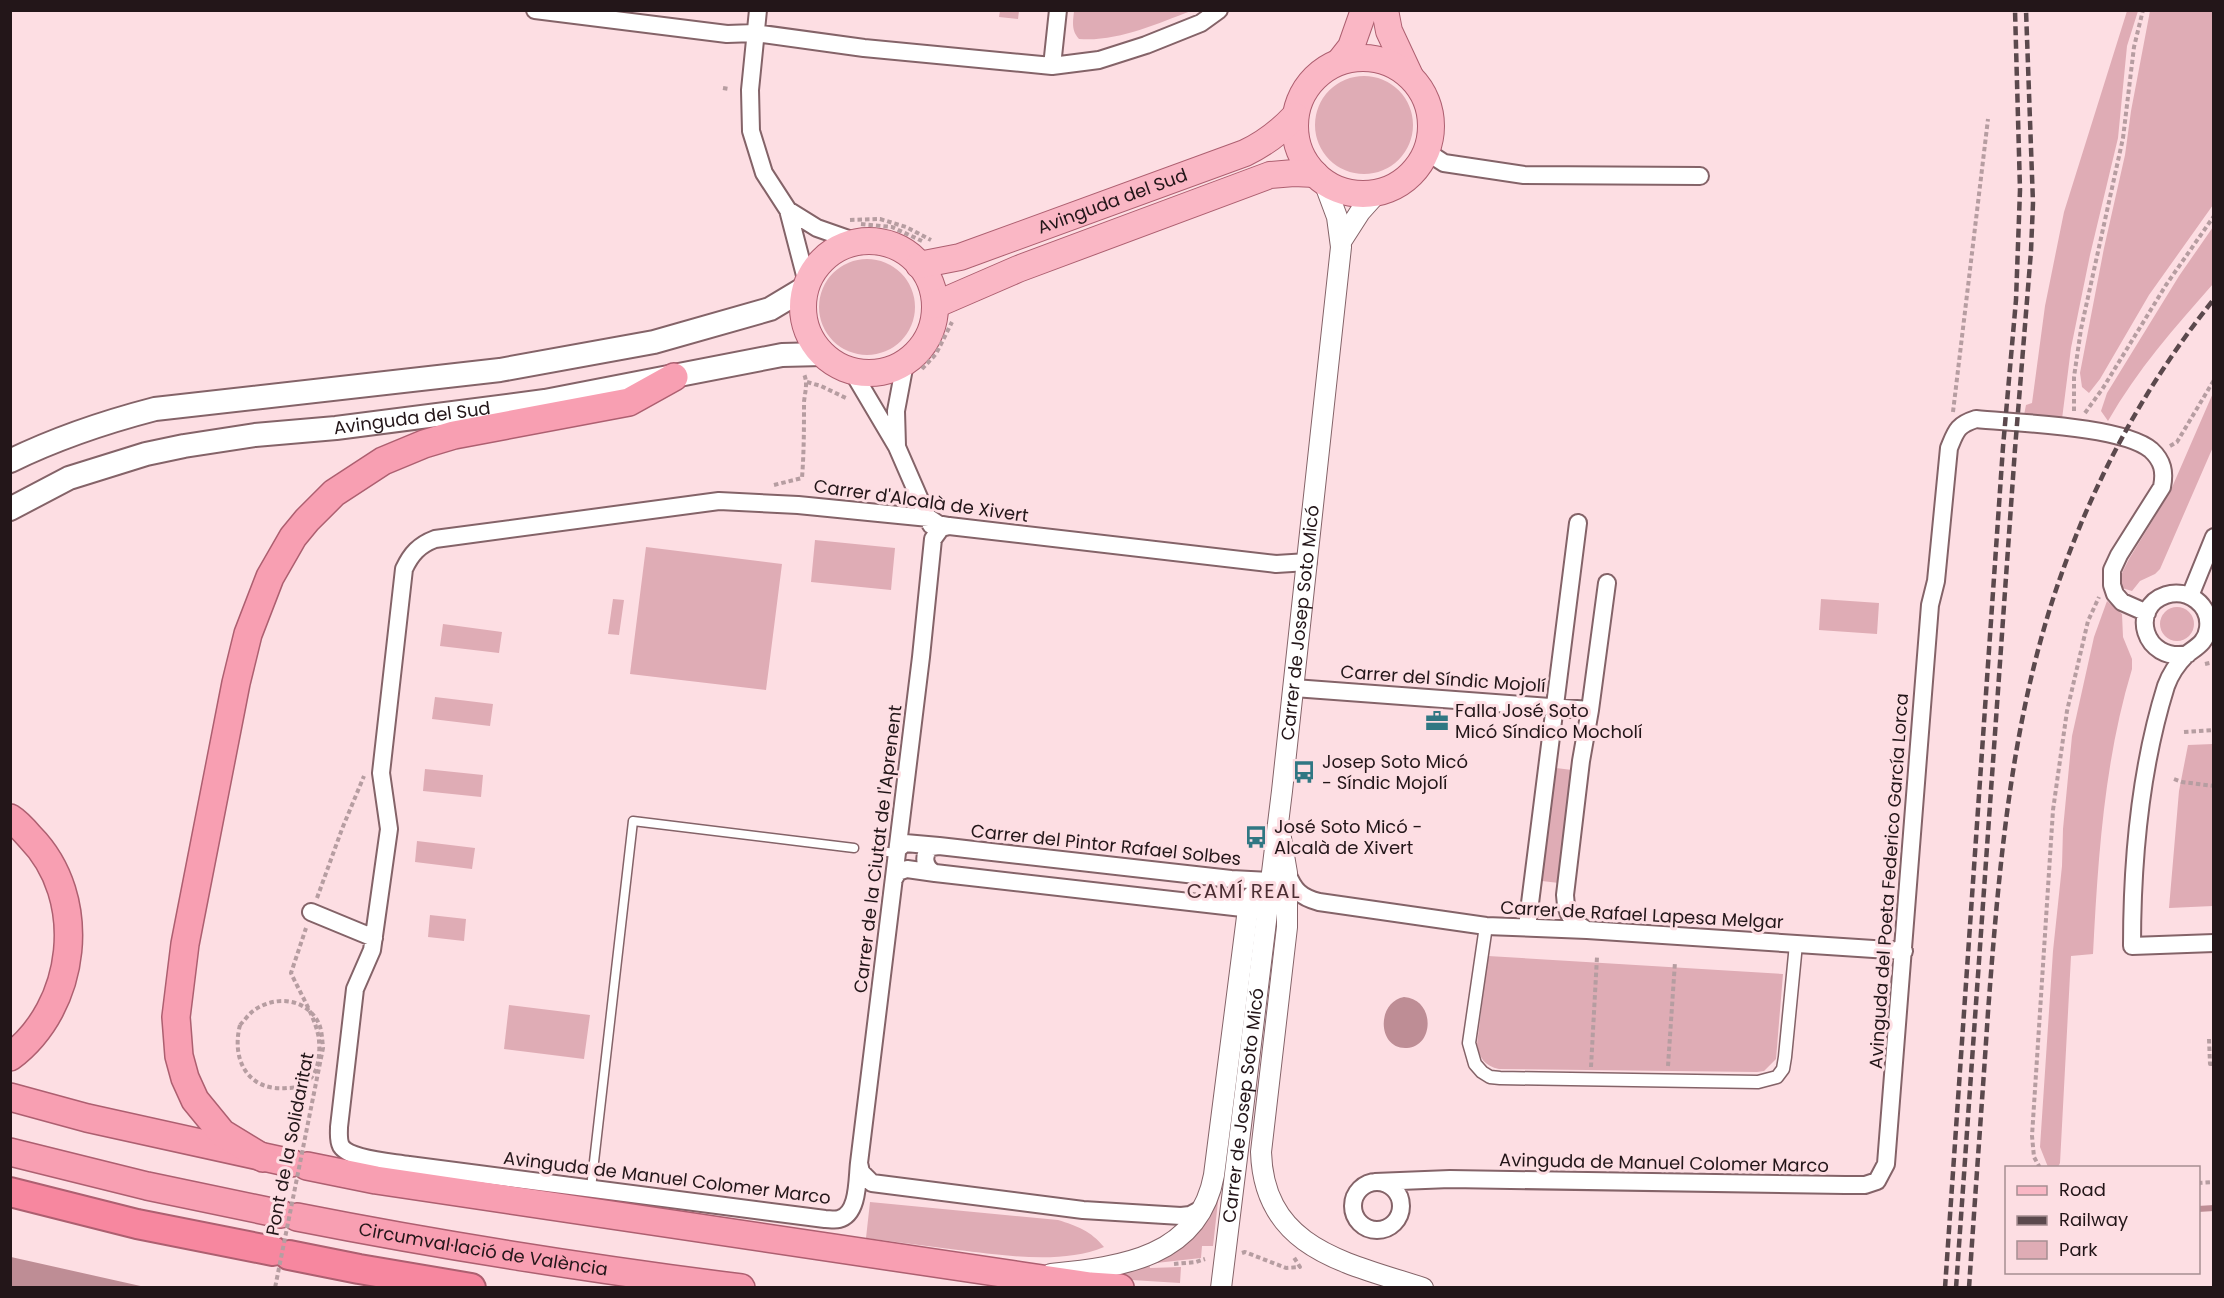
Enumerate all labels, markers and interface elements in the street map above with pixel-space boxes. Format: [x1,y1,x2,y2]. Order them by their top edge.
street label: Avinguda del Sud [1034,162,1191,240]
street label: Avinguda del Sud [332,395,492,440]
street label: Carrer d'Alcalà de Xivert [812,473,1030,528]
street label: Carrer de Josep Soto Micó [1275,504,1325,742]
street label: Carrer del Síndic Mojolí [1340,659,1546,698]
street label: Avinguda del Poeta Federico García Lorca [1863,692,1914,1070]
place label: Falla José Soto Micó Síndico Mocholí [1455,698,1642,744]
street label: Carrer de la Ciutat de l'Aprenent [847,704,908,994]
office icon: Falla José Soto Micó Síndico Mocholí [1424,708,1450,734]
place label: Josep Soto Micó - Síndic Mojolí [1322,749,1468,795]
bus stop icon: Josep Soto Micó - Síndic Mojolí [1291,759,1317,785]
place label: José Soto Micó - Alcalà de Xivert [1274,814,1422,860]
street label: Carrer del Pintor Rafael Solbes [970,818,1242,871]
bus stop icon: José Soto Micó - Alcalà de Xivert [1243,824,1269,850]
district label: CAMÍ REAL [1187,877,1301,905]
street label: Carrer de Rafael Lapesa Melgar [1500,895,1785,934]
street label: Carrer de Josep Soto Micó [1216,986,1270,1224]
street label: Pont de la Solidaritat [259,1050,320,1238]
street label: Avinguda de Manuel Colomer Marco [502,1145,832,1210]
street label: Avinguda de Manuel Colomer Marco [1499,1147,1829,1178]
legend [2005,1166,2200,1274]
text: Road [2059,1177,2106,1202]
text: Railway [2059,1207,2128,1232]
street label: Circumval·lació de València [357,1216,609,1282]
text: Park [2059,1237,2098,1262]

